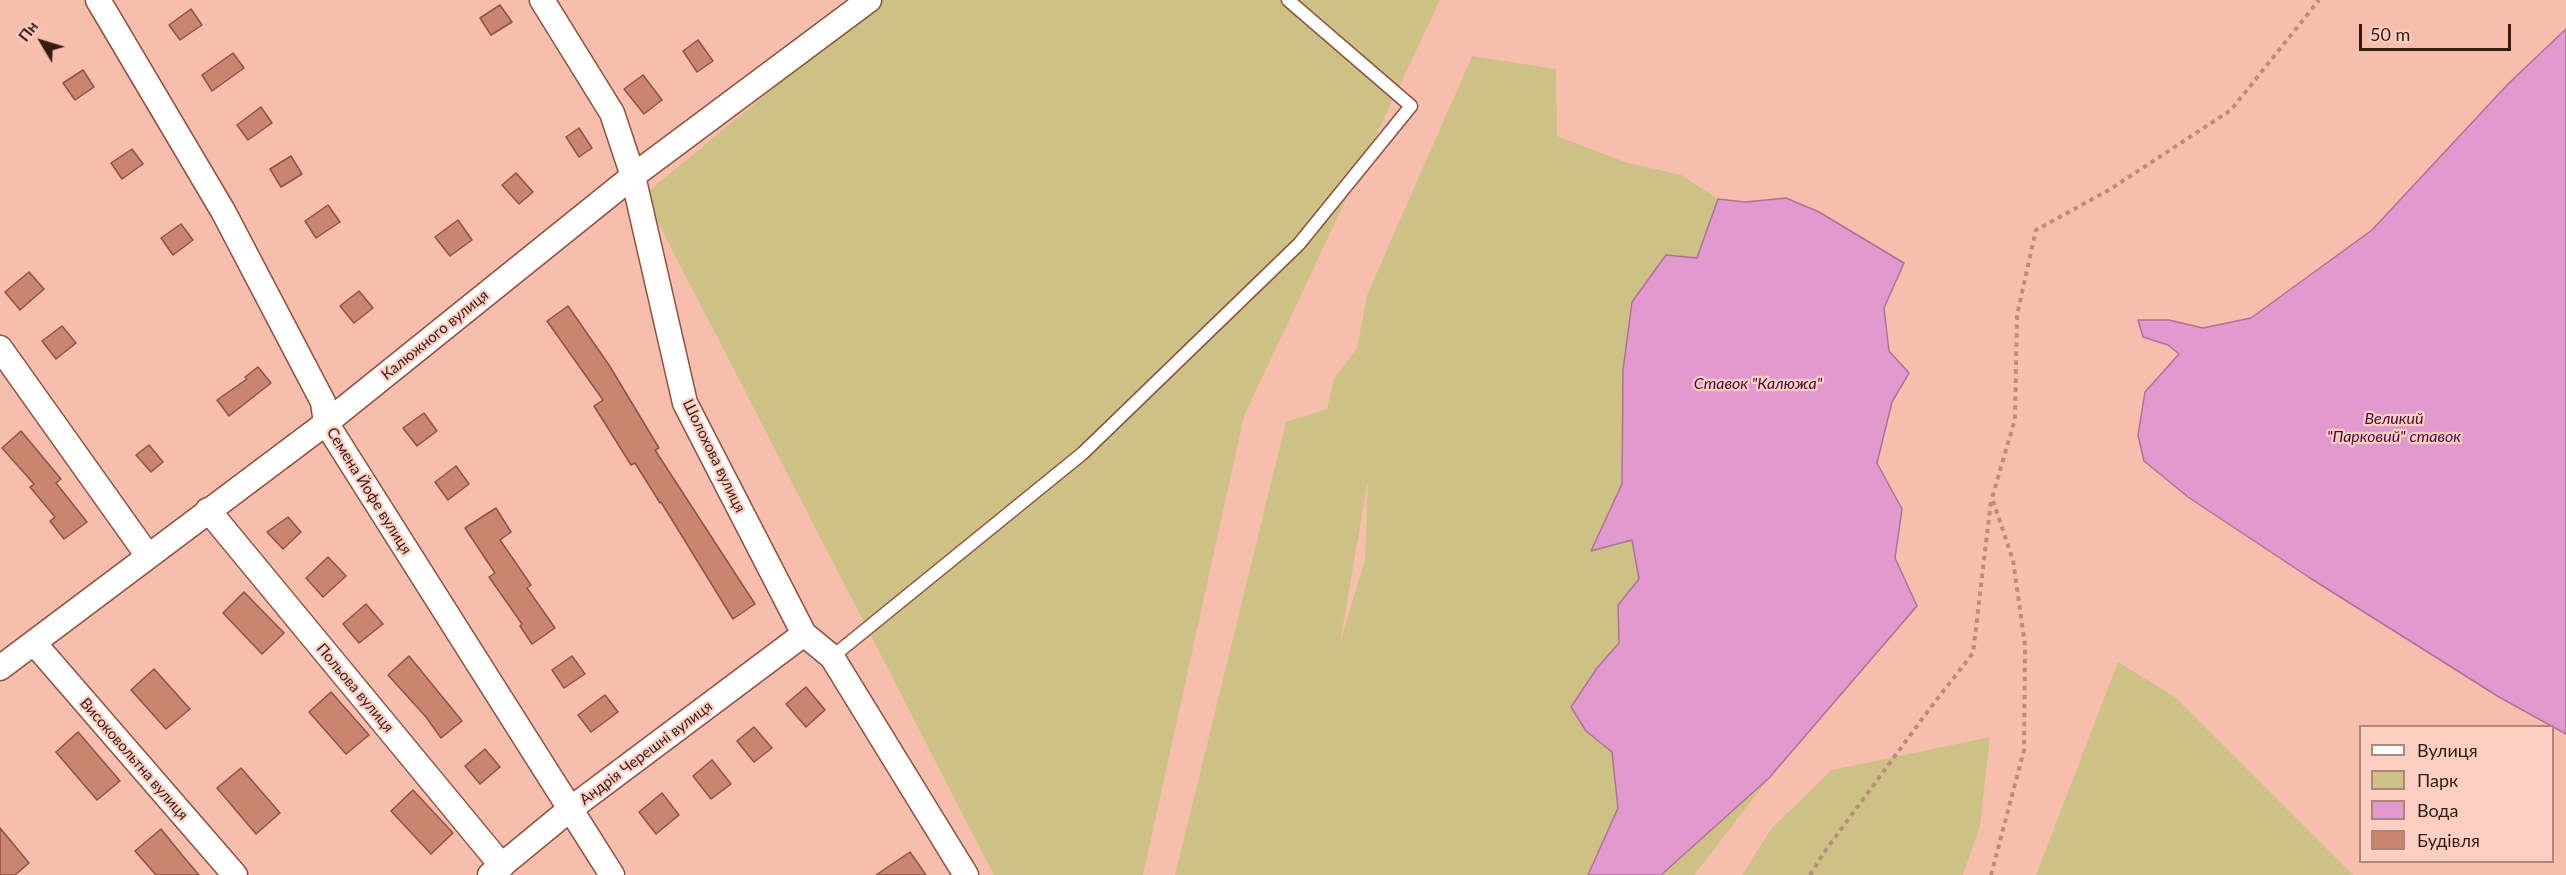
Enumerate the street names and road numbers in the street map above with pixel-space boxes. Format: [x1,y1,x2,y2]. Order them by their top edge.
street label: Калюжного вулиця [378,286,492,384]
street label: Шолохова вулиця [679,396,749,516]
street label: Семена Йофе вулиця [323,424,415,558]
street label: Польова вулиця [313,640,397,736]
street label: Високовольтна вулиця [76,694,192,824]
street label: Андрія Черешні вулиця [576,697,716,809]

